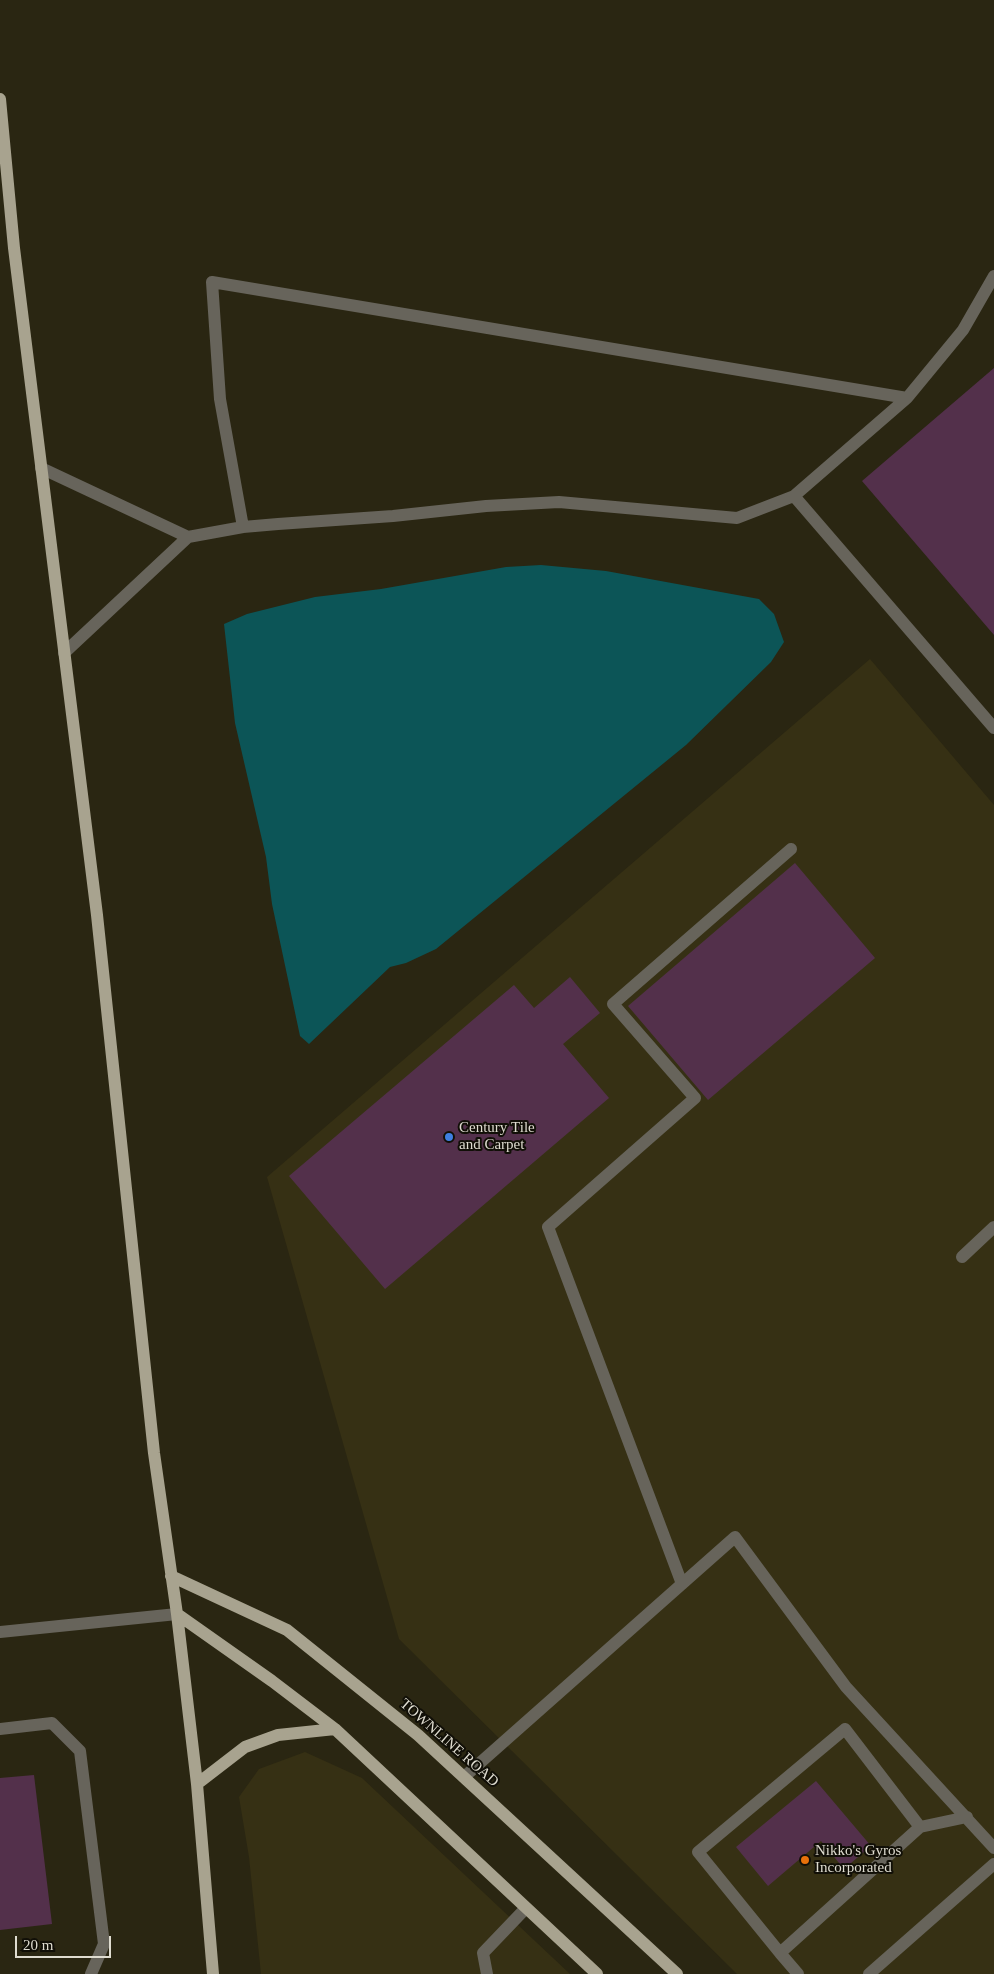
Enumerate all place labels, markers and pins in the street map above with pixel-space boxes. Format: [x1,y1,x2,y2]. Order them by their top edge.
place label: Century Tile and Carpet [459,1119,535,1154]
marker: Century Tile and Carpet [443,1131,455,1143]
place label: Nikko's Gyros Incorporated [815,1842,901,1877]
marker: Nikko's Gyros Incorporated [799,1854,811,1866]

